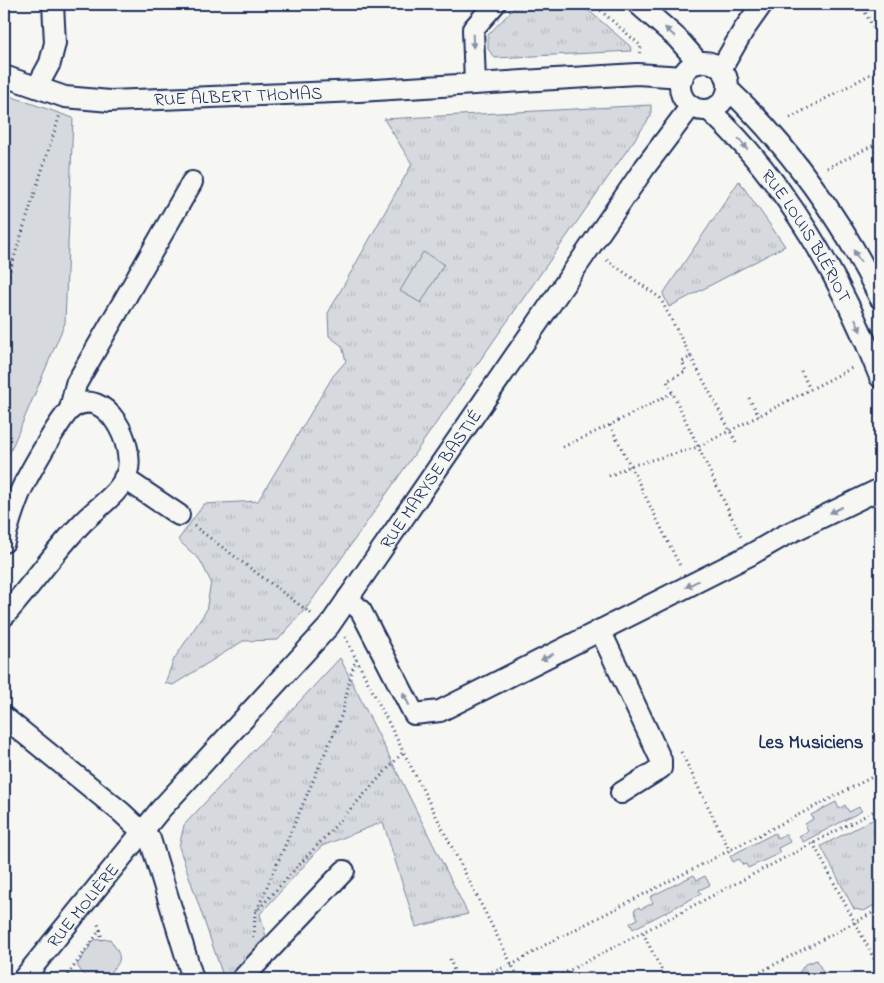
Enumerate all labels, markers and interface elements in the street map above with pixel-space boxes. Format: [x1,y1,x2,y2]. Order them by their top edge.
one-way arrow [664,26,676,38]
one-way arrow [470,33,478,49]
street label: RUE ALBERT THOMAS [154,81,323,114]
one-way arrow [738,138,749,151]
street label: RUE LOUIS BLÉRIOT [754,164,856,308]
one-way arrow [852,249,861,262]
one-way arrow [855,318,863,332]
street label: RUE MARYSE BASTIÉ [375,405,489,555]
one-way arrow [829,506,844,514]
one-way arrow [684,580,699,588]
one-way arrow [539,653,554,661]
one-way arrow [402,692,410,707]
district label: Les Musiciens [759,730,864,757]
street label: RUE MOLIÈRE [42,858,127,954]

